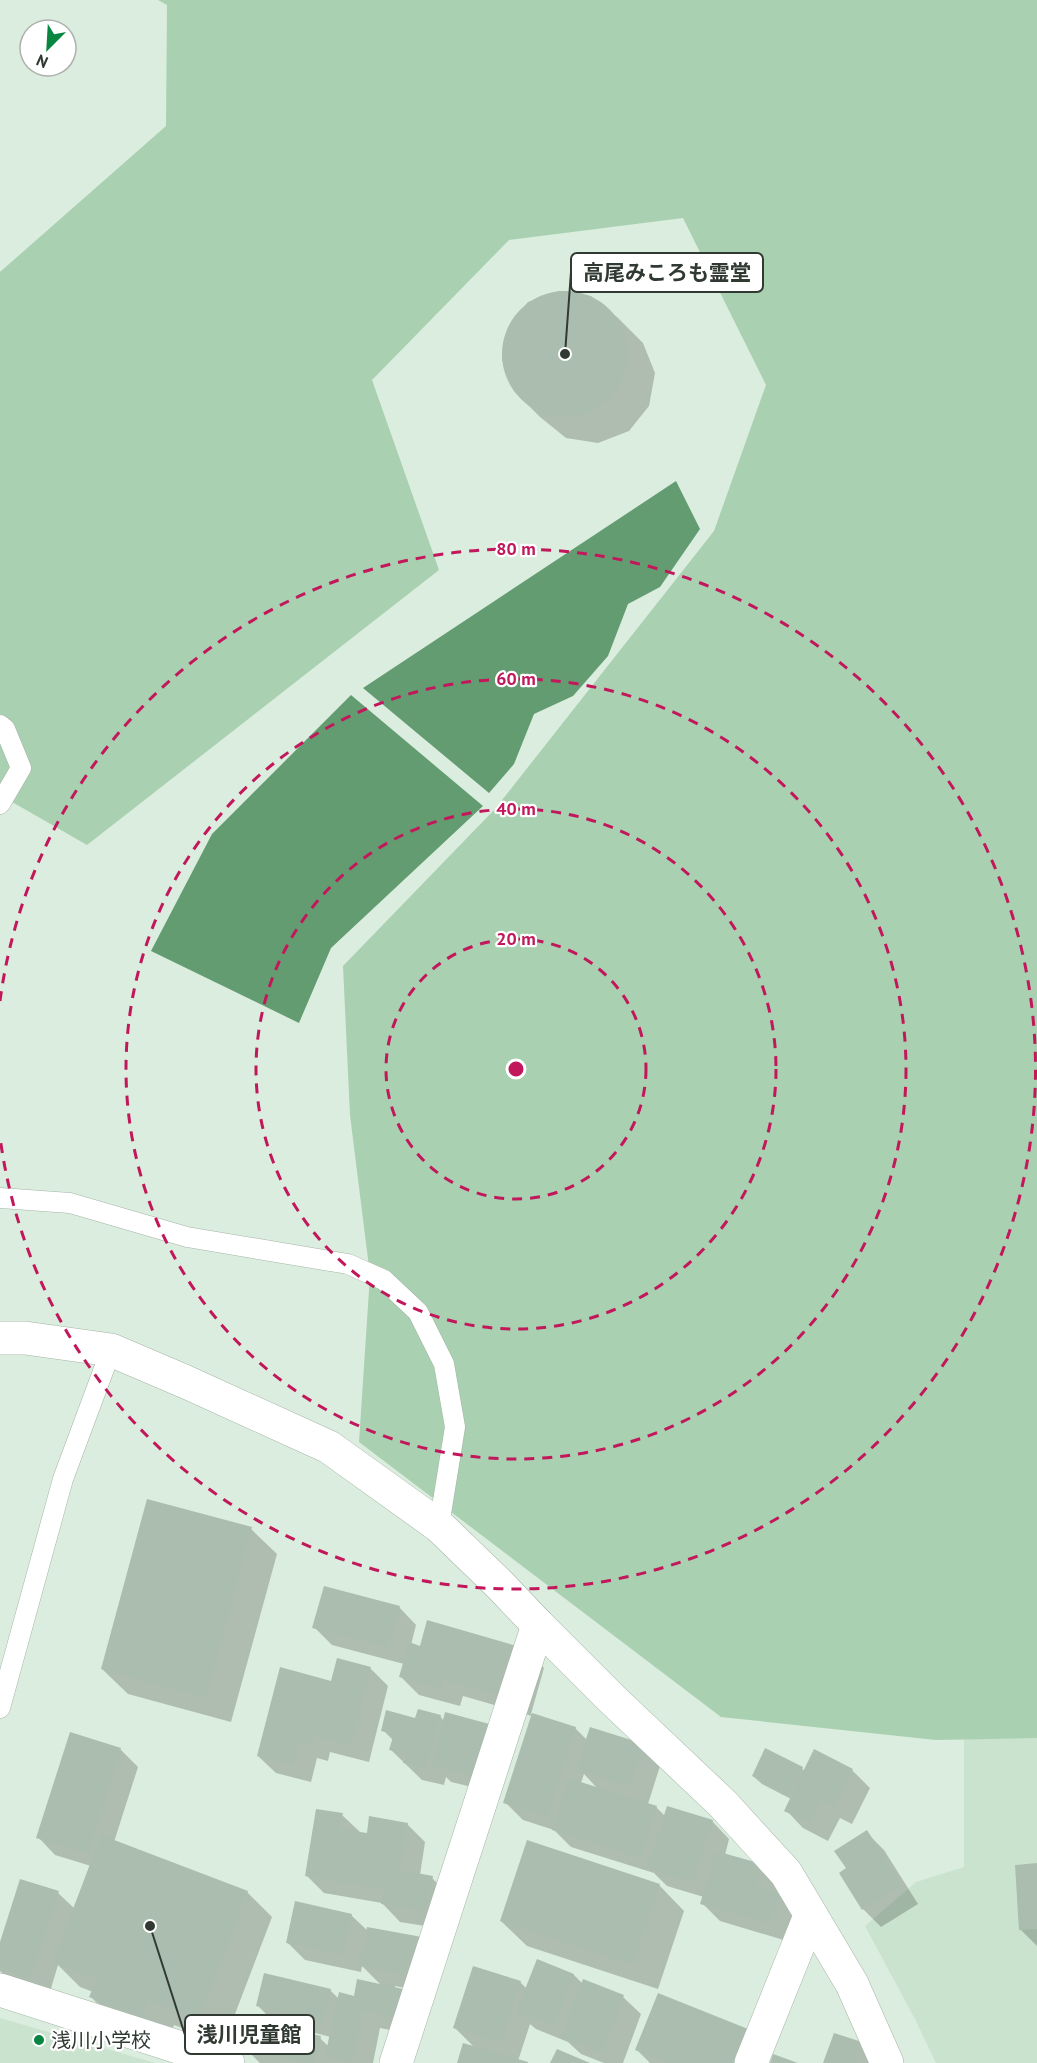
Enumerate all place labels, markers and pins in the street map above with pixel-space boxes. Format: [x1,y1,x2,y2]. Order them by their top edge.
callout: 高尾みころも霊堂 [571,253,763,292]
centre of rings [506,1059,526,1079]
callout: 浅川児童館 [185,2015,314,2054]
place label: 浅川小学校 [51,2027,151,2053]
marker: 浅川小学校 [32,2033,46,2047]

